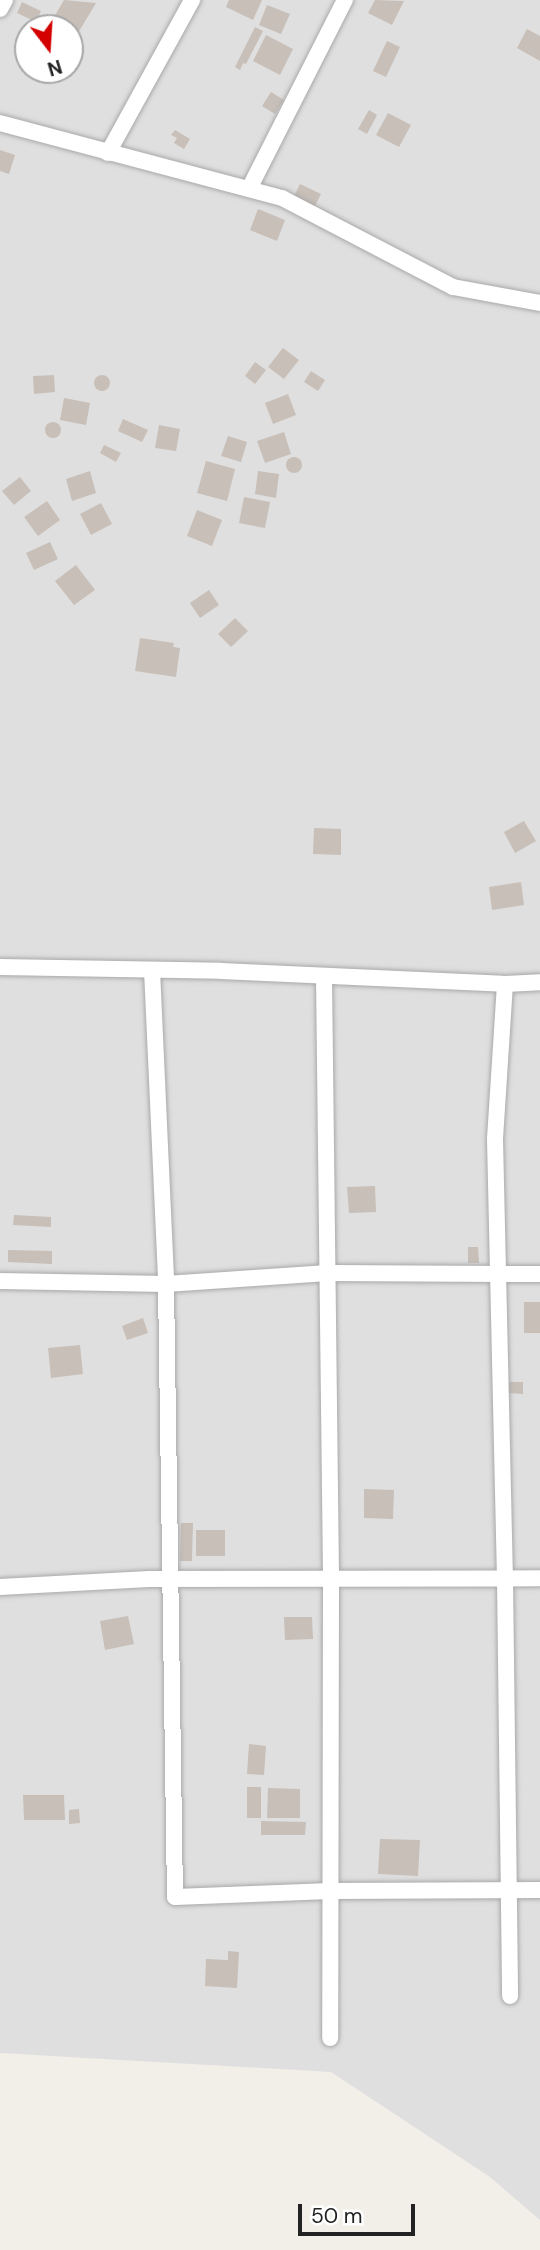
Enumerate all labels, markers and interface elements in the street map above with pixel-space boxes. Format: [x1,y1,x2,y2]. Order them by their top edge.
north arrow [14,14,84,84]
text: N [44,54,65,82]
scale bar [302,2190,419,2234]
text: 50 m [311,2202,362,2230]

